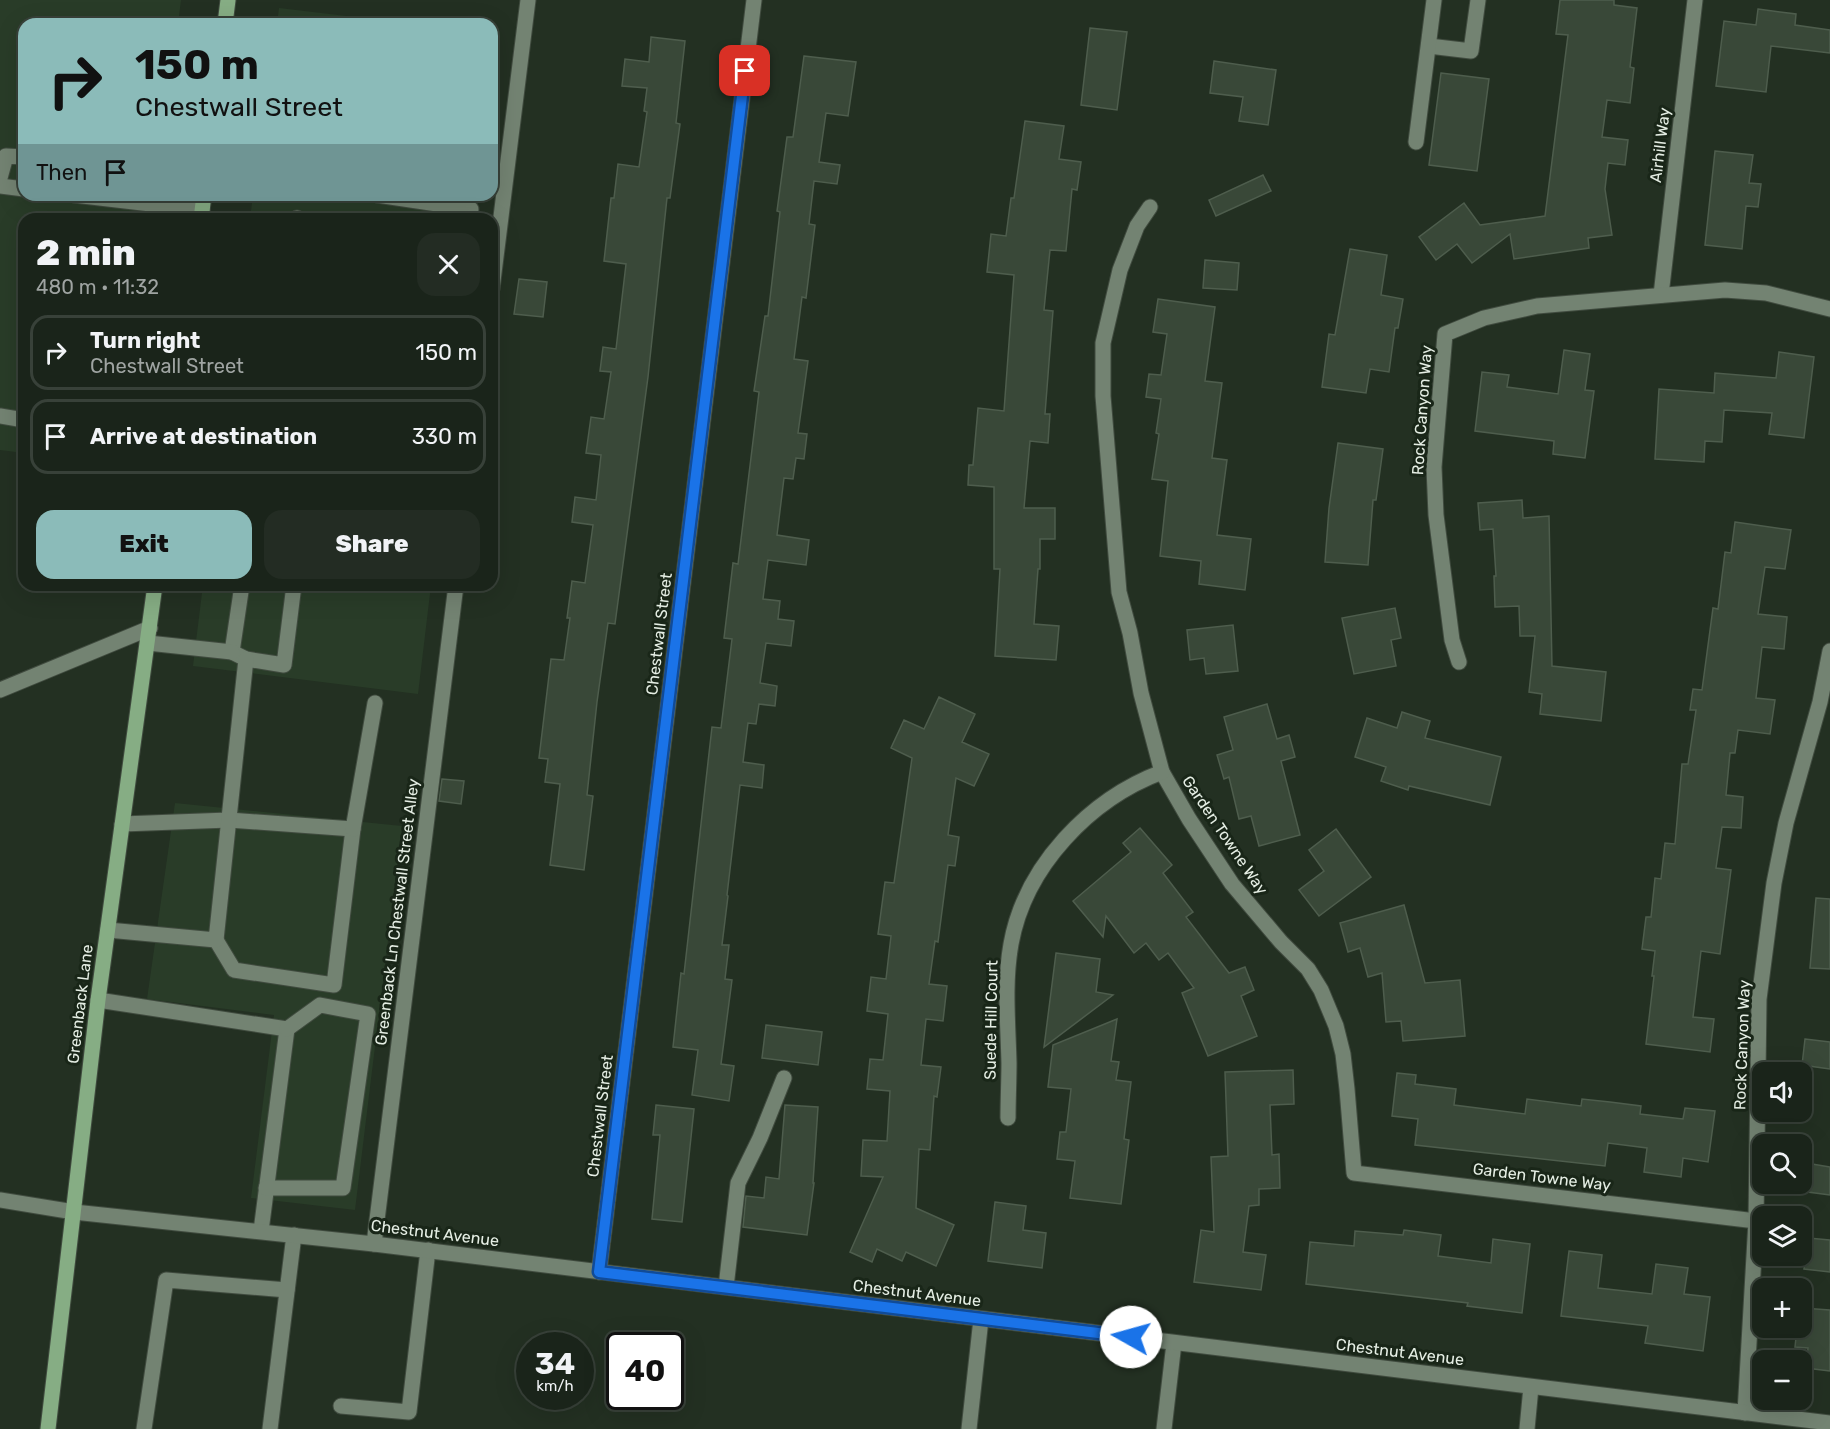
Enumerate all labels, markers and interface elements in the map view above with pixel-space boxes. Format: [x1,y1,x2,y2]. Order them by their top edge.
text: 150 m [135,40,259,90]
icon: right [36,42,114,120]
pin [719,45,770,96]
icon: arrive [728,54,761,87]
text: Chestwall Street [135,91,343,123]
street label: Airhill Way [1646,106,1674,184]
icon: arrive [99,156,132,189]
text: Then [36,159,87,186]
text: 2 min [36,231,136,274]
button: close [417,233,480,296]
text: 480 m · 11:32 [36,275,159,299]
text: Turn right [90,327,200,354]
icon: right [39,336,72,369]
text: 150 m [416,339,477,366]
street label: Rock Canyon Way [1408,344,1436,476]
text: Chestwall Street [90,354,244,378]
icon: arrive [39,420,72,453]
text: Arrive at destination [90,423,317,450]
text: 330 m [412,423,477,450]
button: Exit [36,510,252,579]
button: Share [264,510,480,579]
street label: Chestwall Street [642,572,676,696]
street label: Garden Towne Way [1178,772,1272,898]
street label: Greenback Ln Chestwall Street Alley [371,777,423,1047]
street label: Greenback Lane [63,943,97,1065]
street label: Suede Hill Court [980,960,1002,1080]
street label: Rock Canyon Way [1730,979,1754,1110]
street label: Chestwall Street [583,1054,617,1178]
map controls [1752,1062,1812,1410]
button: sound [1752,1062,1812,1122]
button: search [1752,1134,1812,1194]
street label: Garden Towne Way [1472,1159,1612,1195]
button: layers [1752,1206,1812,1266]
street label: Chestnut Avenue [370,1216,500,1250]
street label: Chestnut Avenue [852,1276,982,1310]
button: + [1752,1278,1812,1338]
position arrow [1099,1305,1163,1369]
speed limit sign: 40 [606,1332,684,1410]
street label: Chestnut Avenue [1335,1335,1465,1369]
text: 34 [535,1346,575,1382]
button: − [1752,1350,1812,1410]
text: km/h [536,1377,574,1395]

